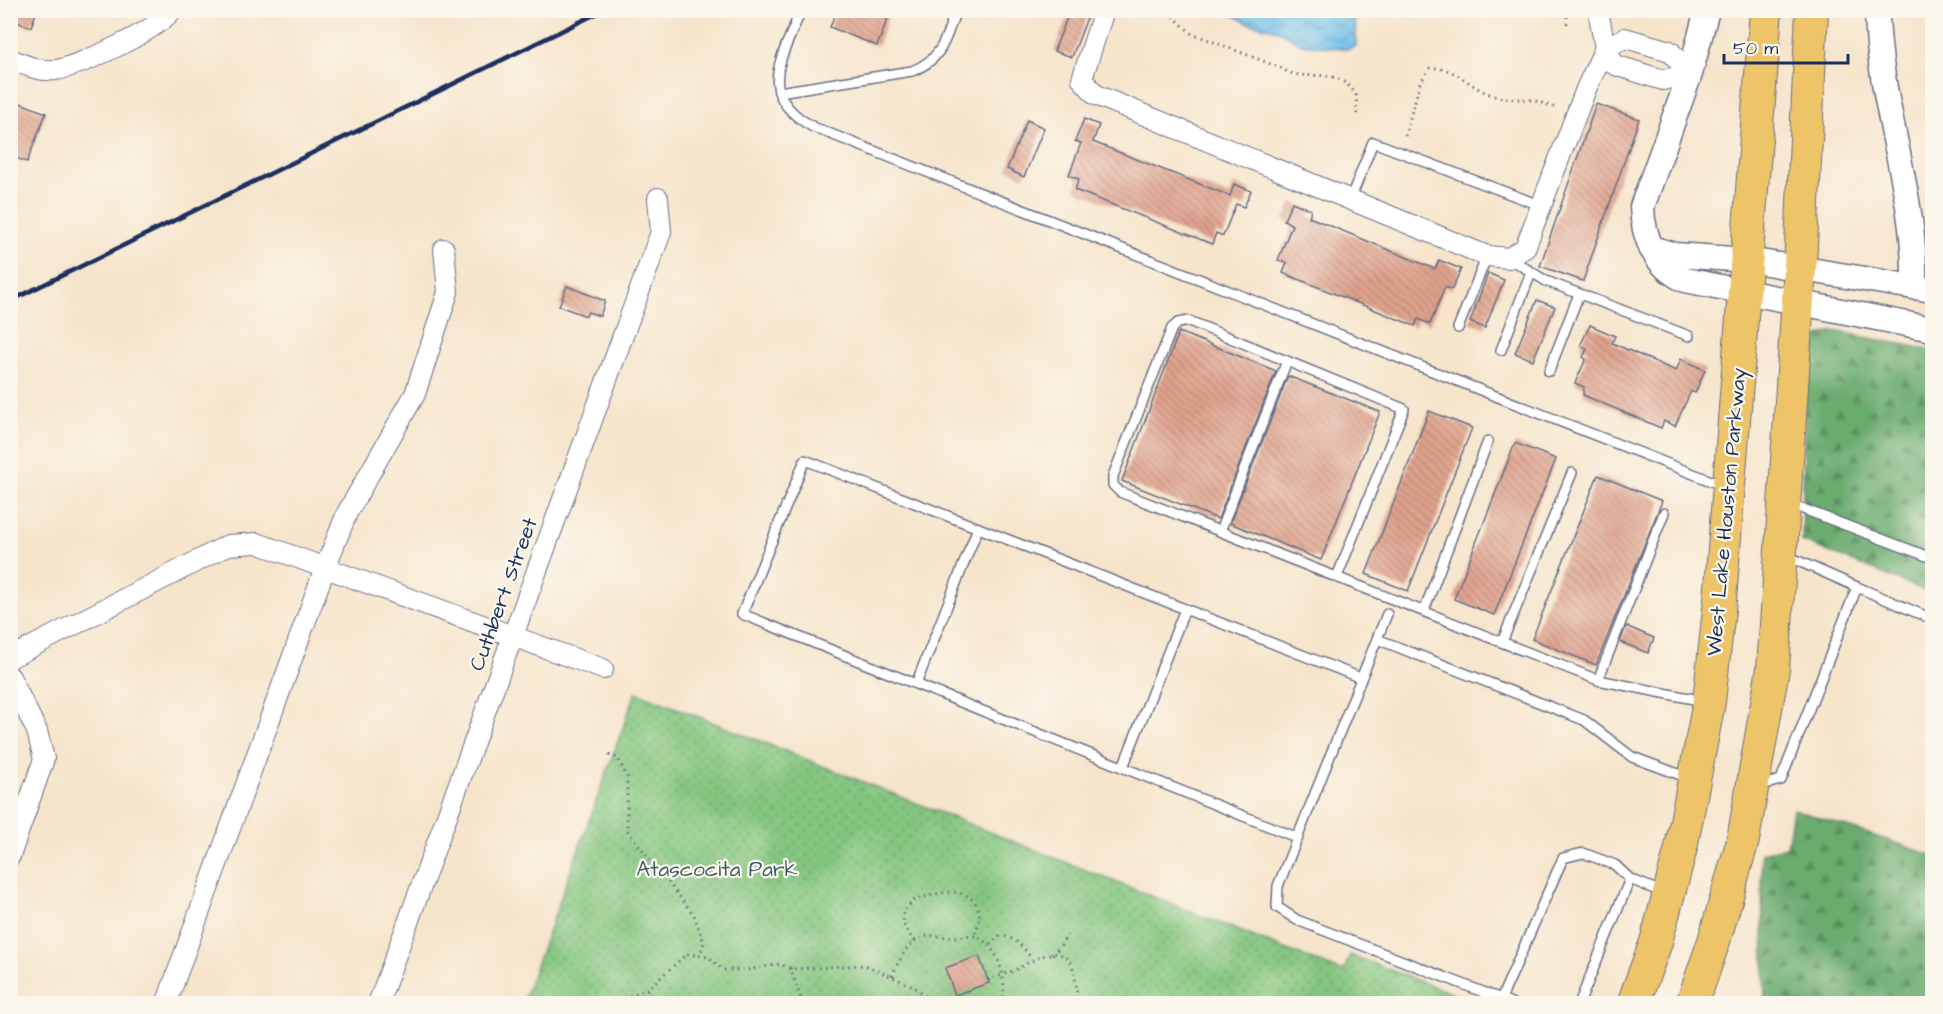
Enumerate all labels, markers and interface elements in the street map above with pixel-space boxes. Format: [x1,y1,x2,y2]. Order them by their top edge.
scale bar [1724,27,1848,65]
text: 50 m [1733,36,1778,61]
street label: West Lake Houston Parkway [1699,366,1756,658]
street label: Cuthbert Street [462,513,545,675]
park label: Atascocita Park [637,855,798,884]

